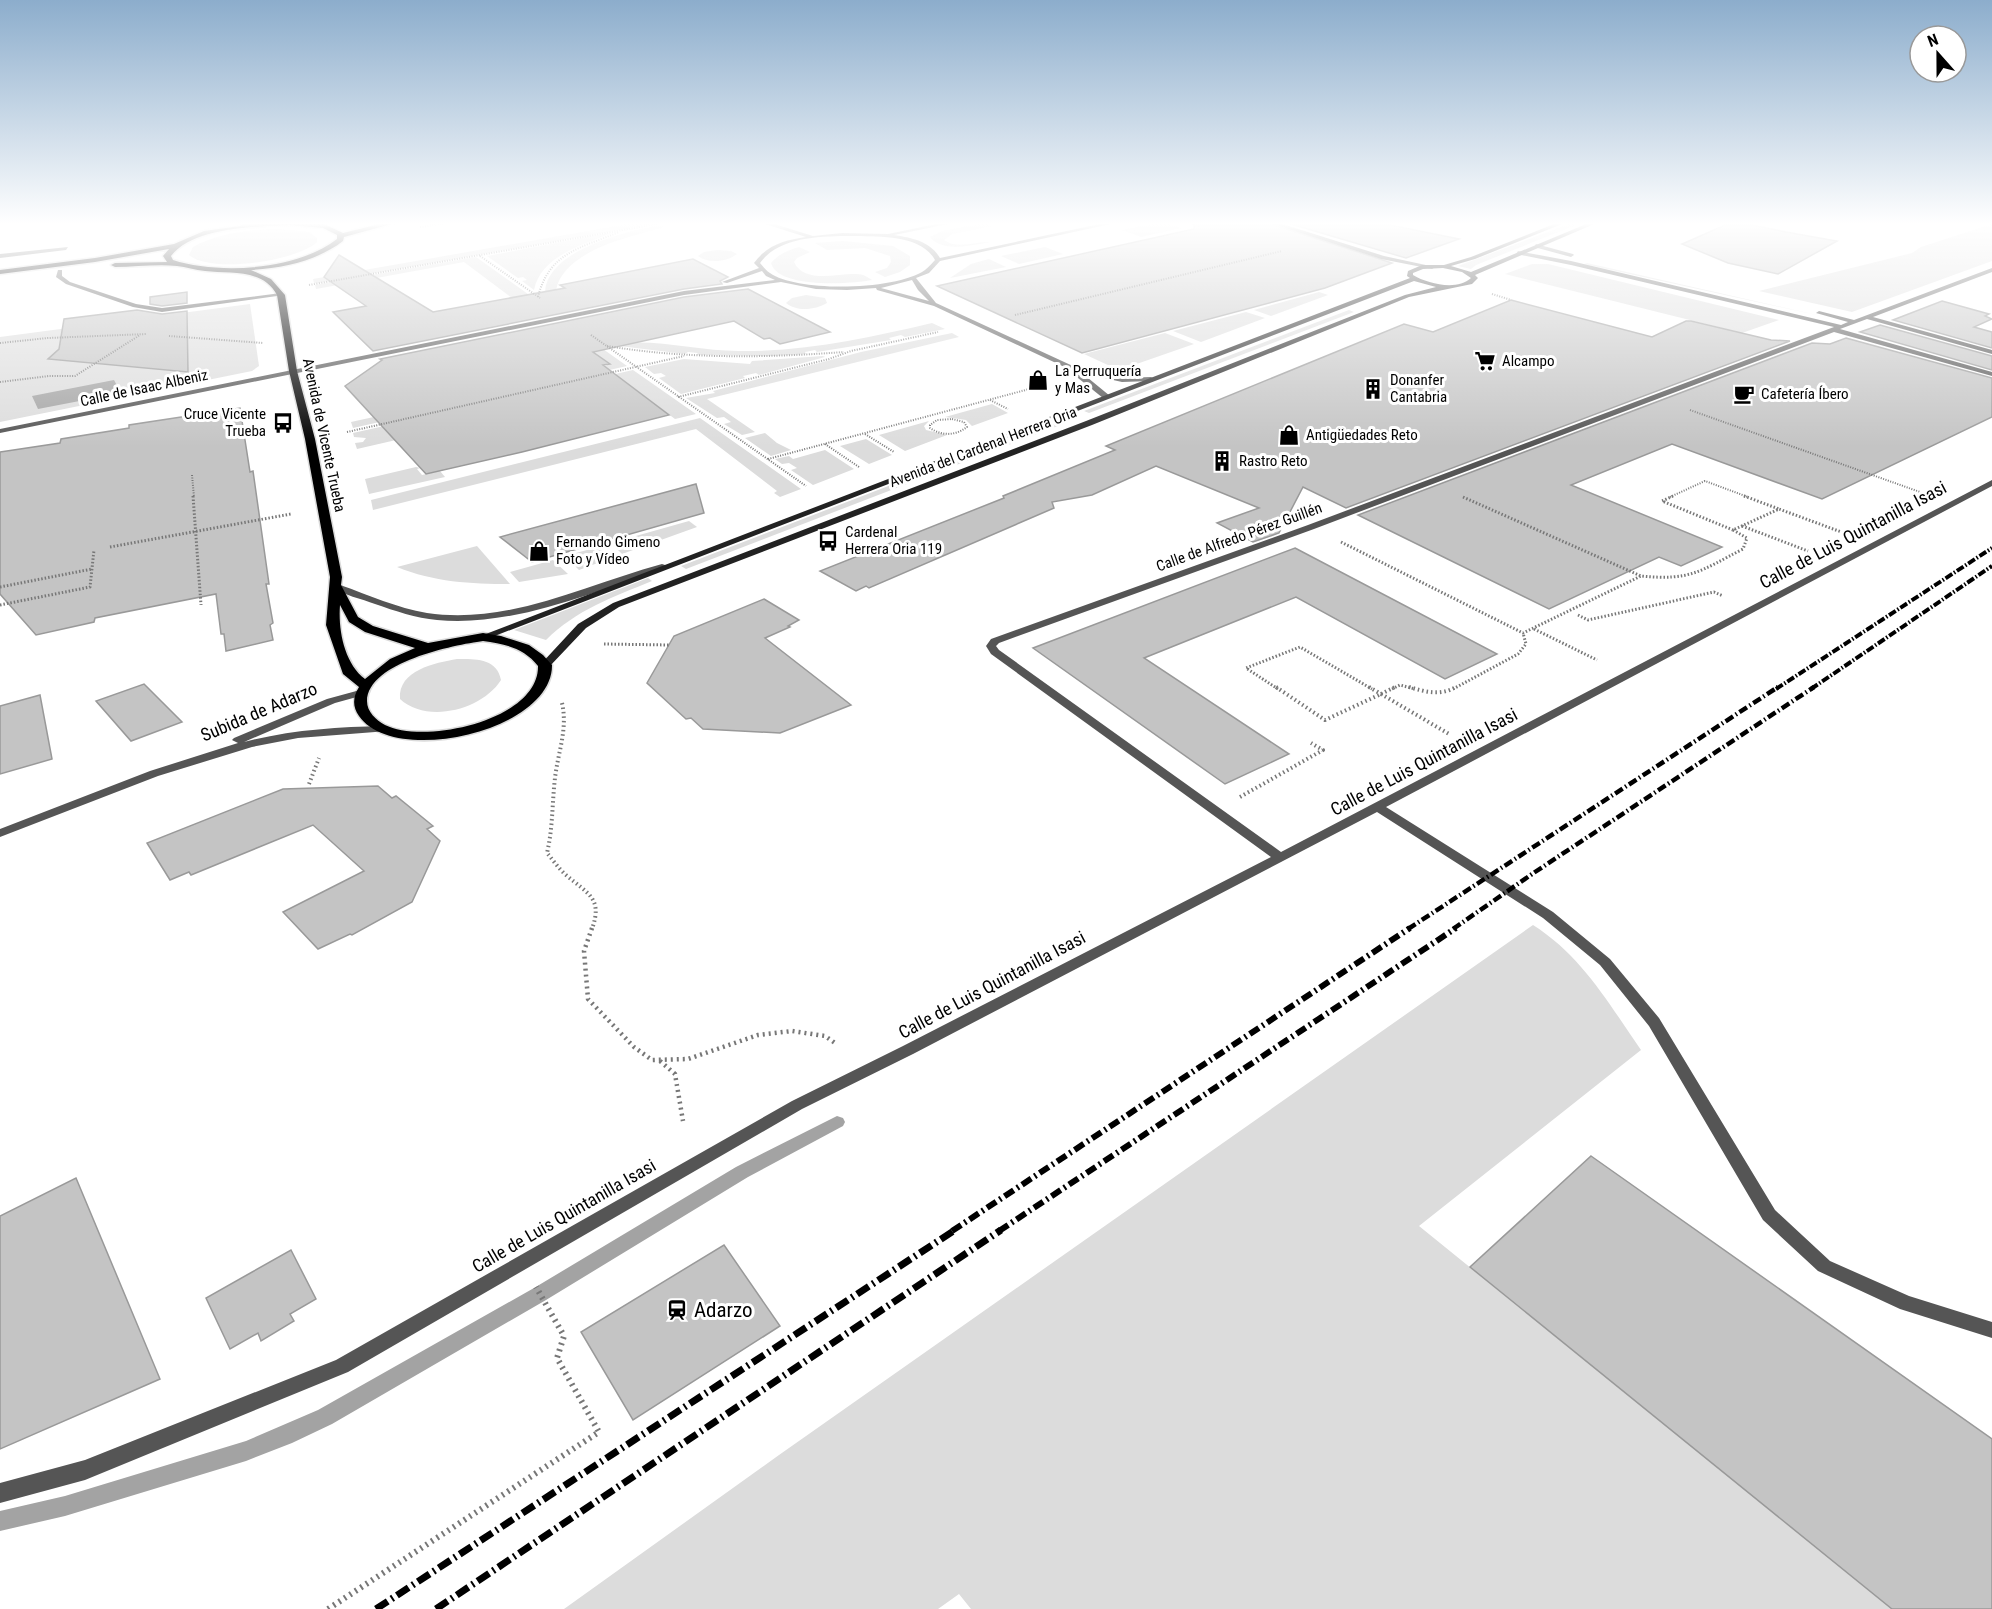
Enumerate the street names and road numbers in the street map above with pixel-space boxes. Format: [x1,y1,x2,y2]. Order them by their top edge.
street label: Avenida de Vicente Trueba [299,356,349,514]
street label: Calle de Isaac Albeniz [78,366,210,410]
street label: Avenida del Cardenal Herrera Oria [887,403,1079,491]
street label: Calle de Luis Quintanilla Isasi [1756,476,1950,593]
street label: Calle de Alfredo Pérez Guillén [1154,499,1324,575]
street label: Subida de Adarzo [197,678,320,746]
street label: Calle de Luis Quintanilla Isasi [1327,703,1521,820]
street label: Calle de Luis Quintanilla Isasi [895,926,1089,1043]
street label: Calle de Luis Quintanilla Isasi [468,1154,659,1277]

